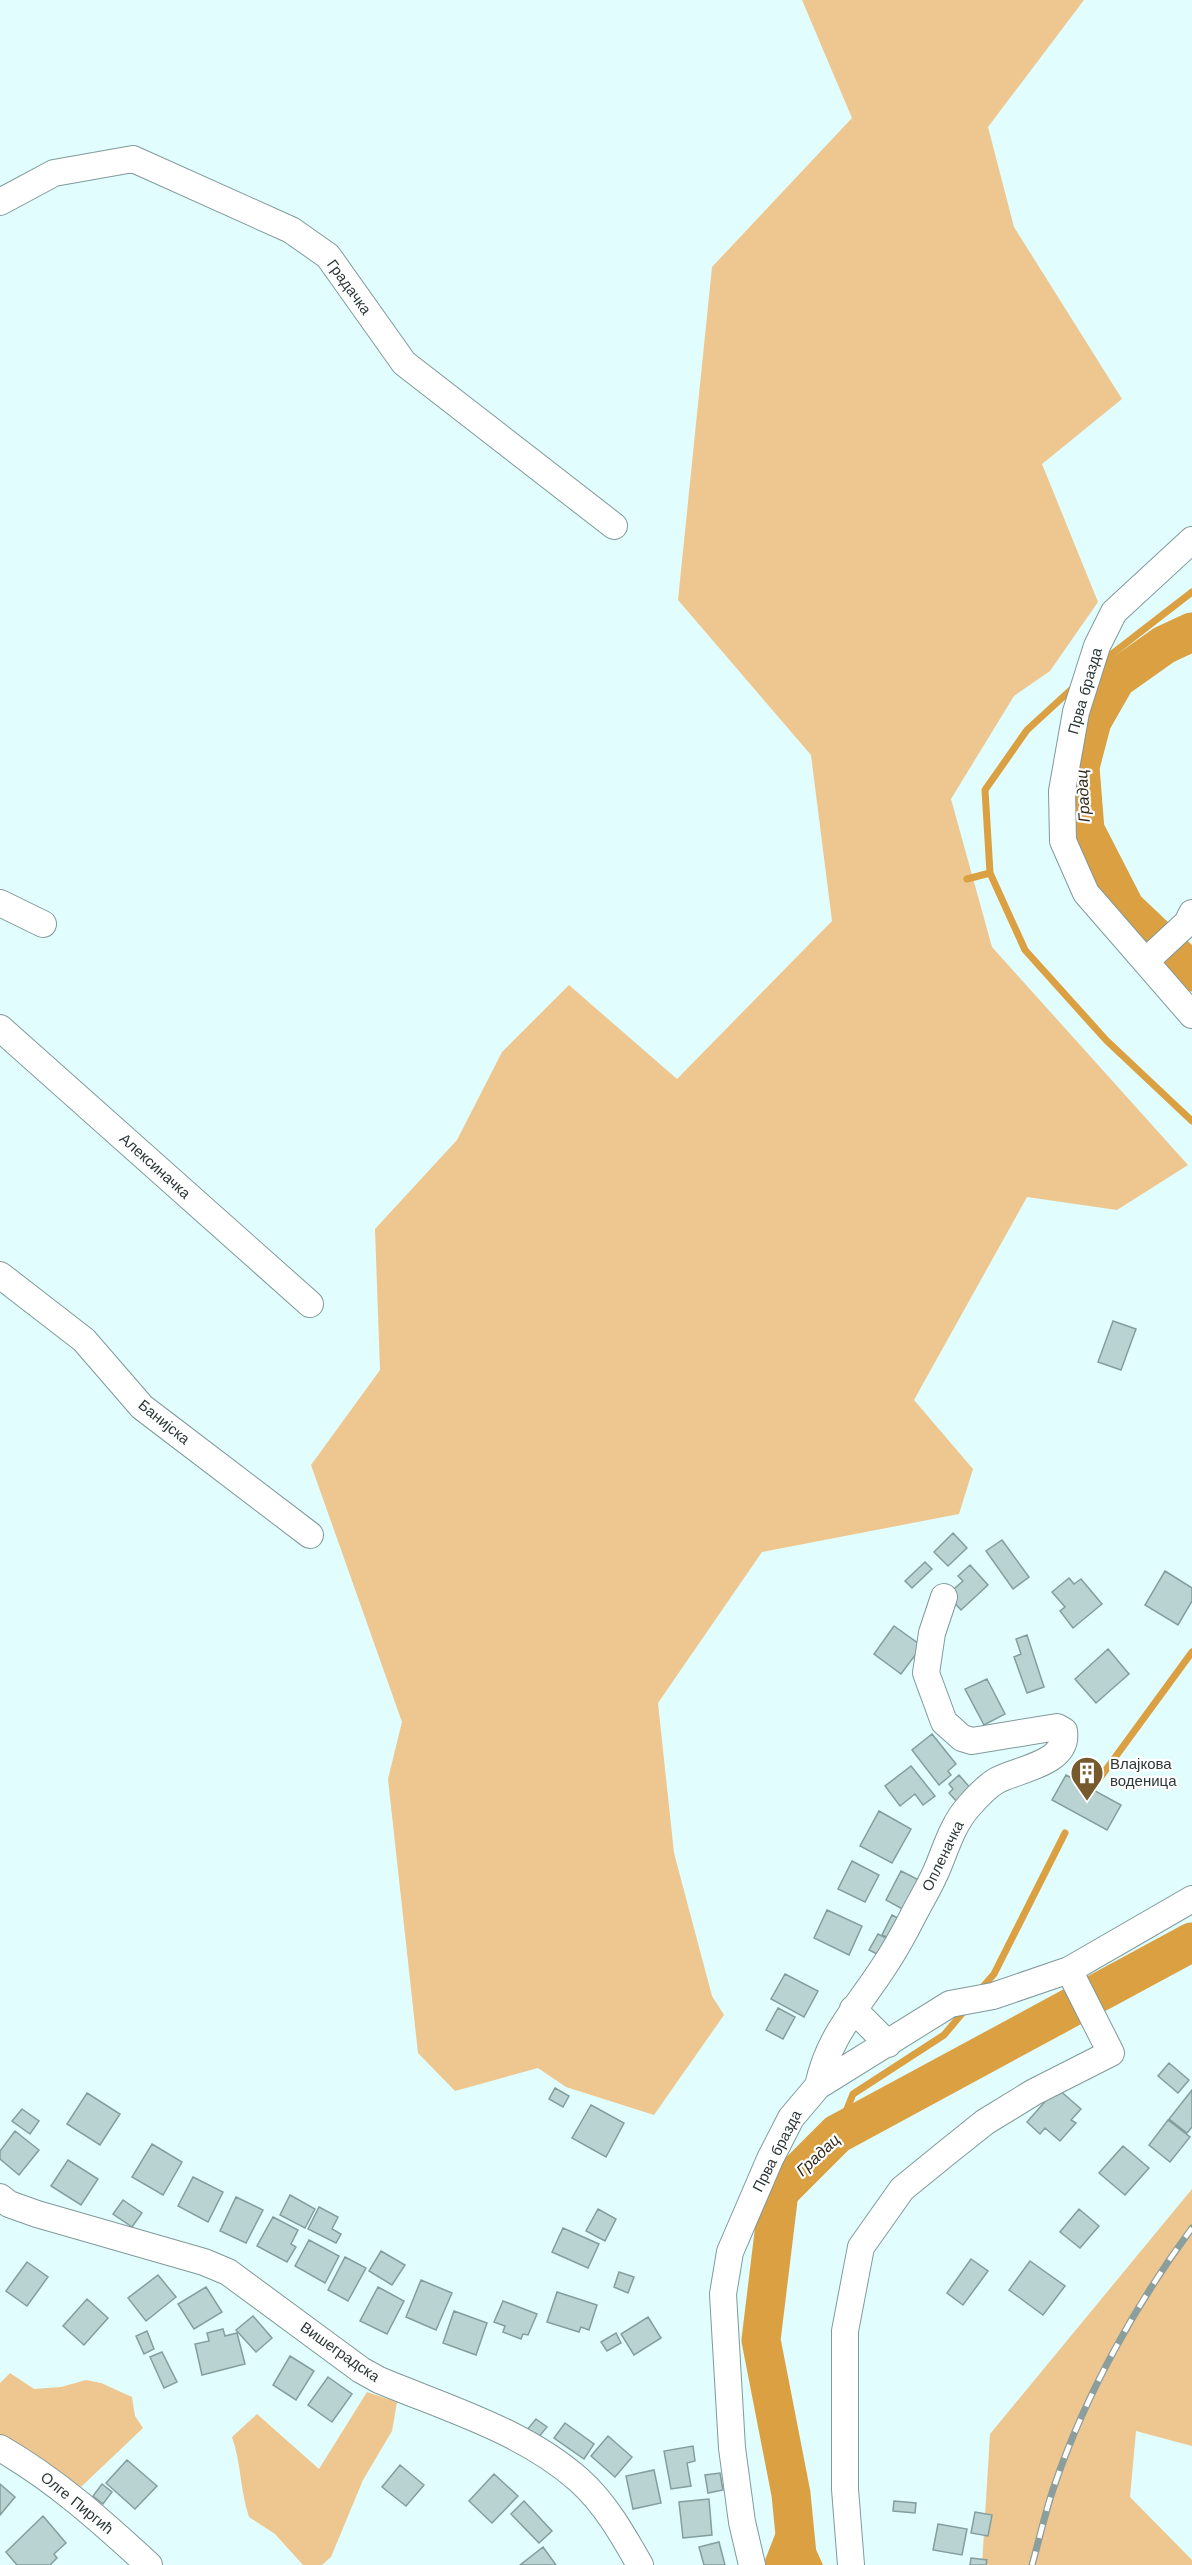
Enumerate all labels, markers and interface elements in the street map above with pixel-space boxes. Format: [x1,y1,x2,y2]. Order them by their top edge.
street label: Градачка [323,256,375,319]
street label: Прва бразда [1064,645,1106,736]
water label: Градац [1072,769,1094,823]
street label: Алексиначка [116,1130,195,1203]
street label: Банијска [135,1396,194,1449]
building icon: Влајкова воденица [1069,1755,1105,1802]
place label: Влајкова воденица [1110,1755,1177,1790]
street label: Опленачка [918,1817,968,1894]
street label: Прва бразда [749,2107,806,2195]
water label: Градац [792,2130,844,2180]
street label: Вишеградска [297,2318,384,2386]
street label: Олге Пиргић [37,2468,117,2538]

